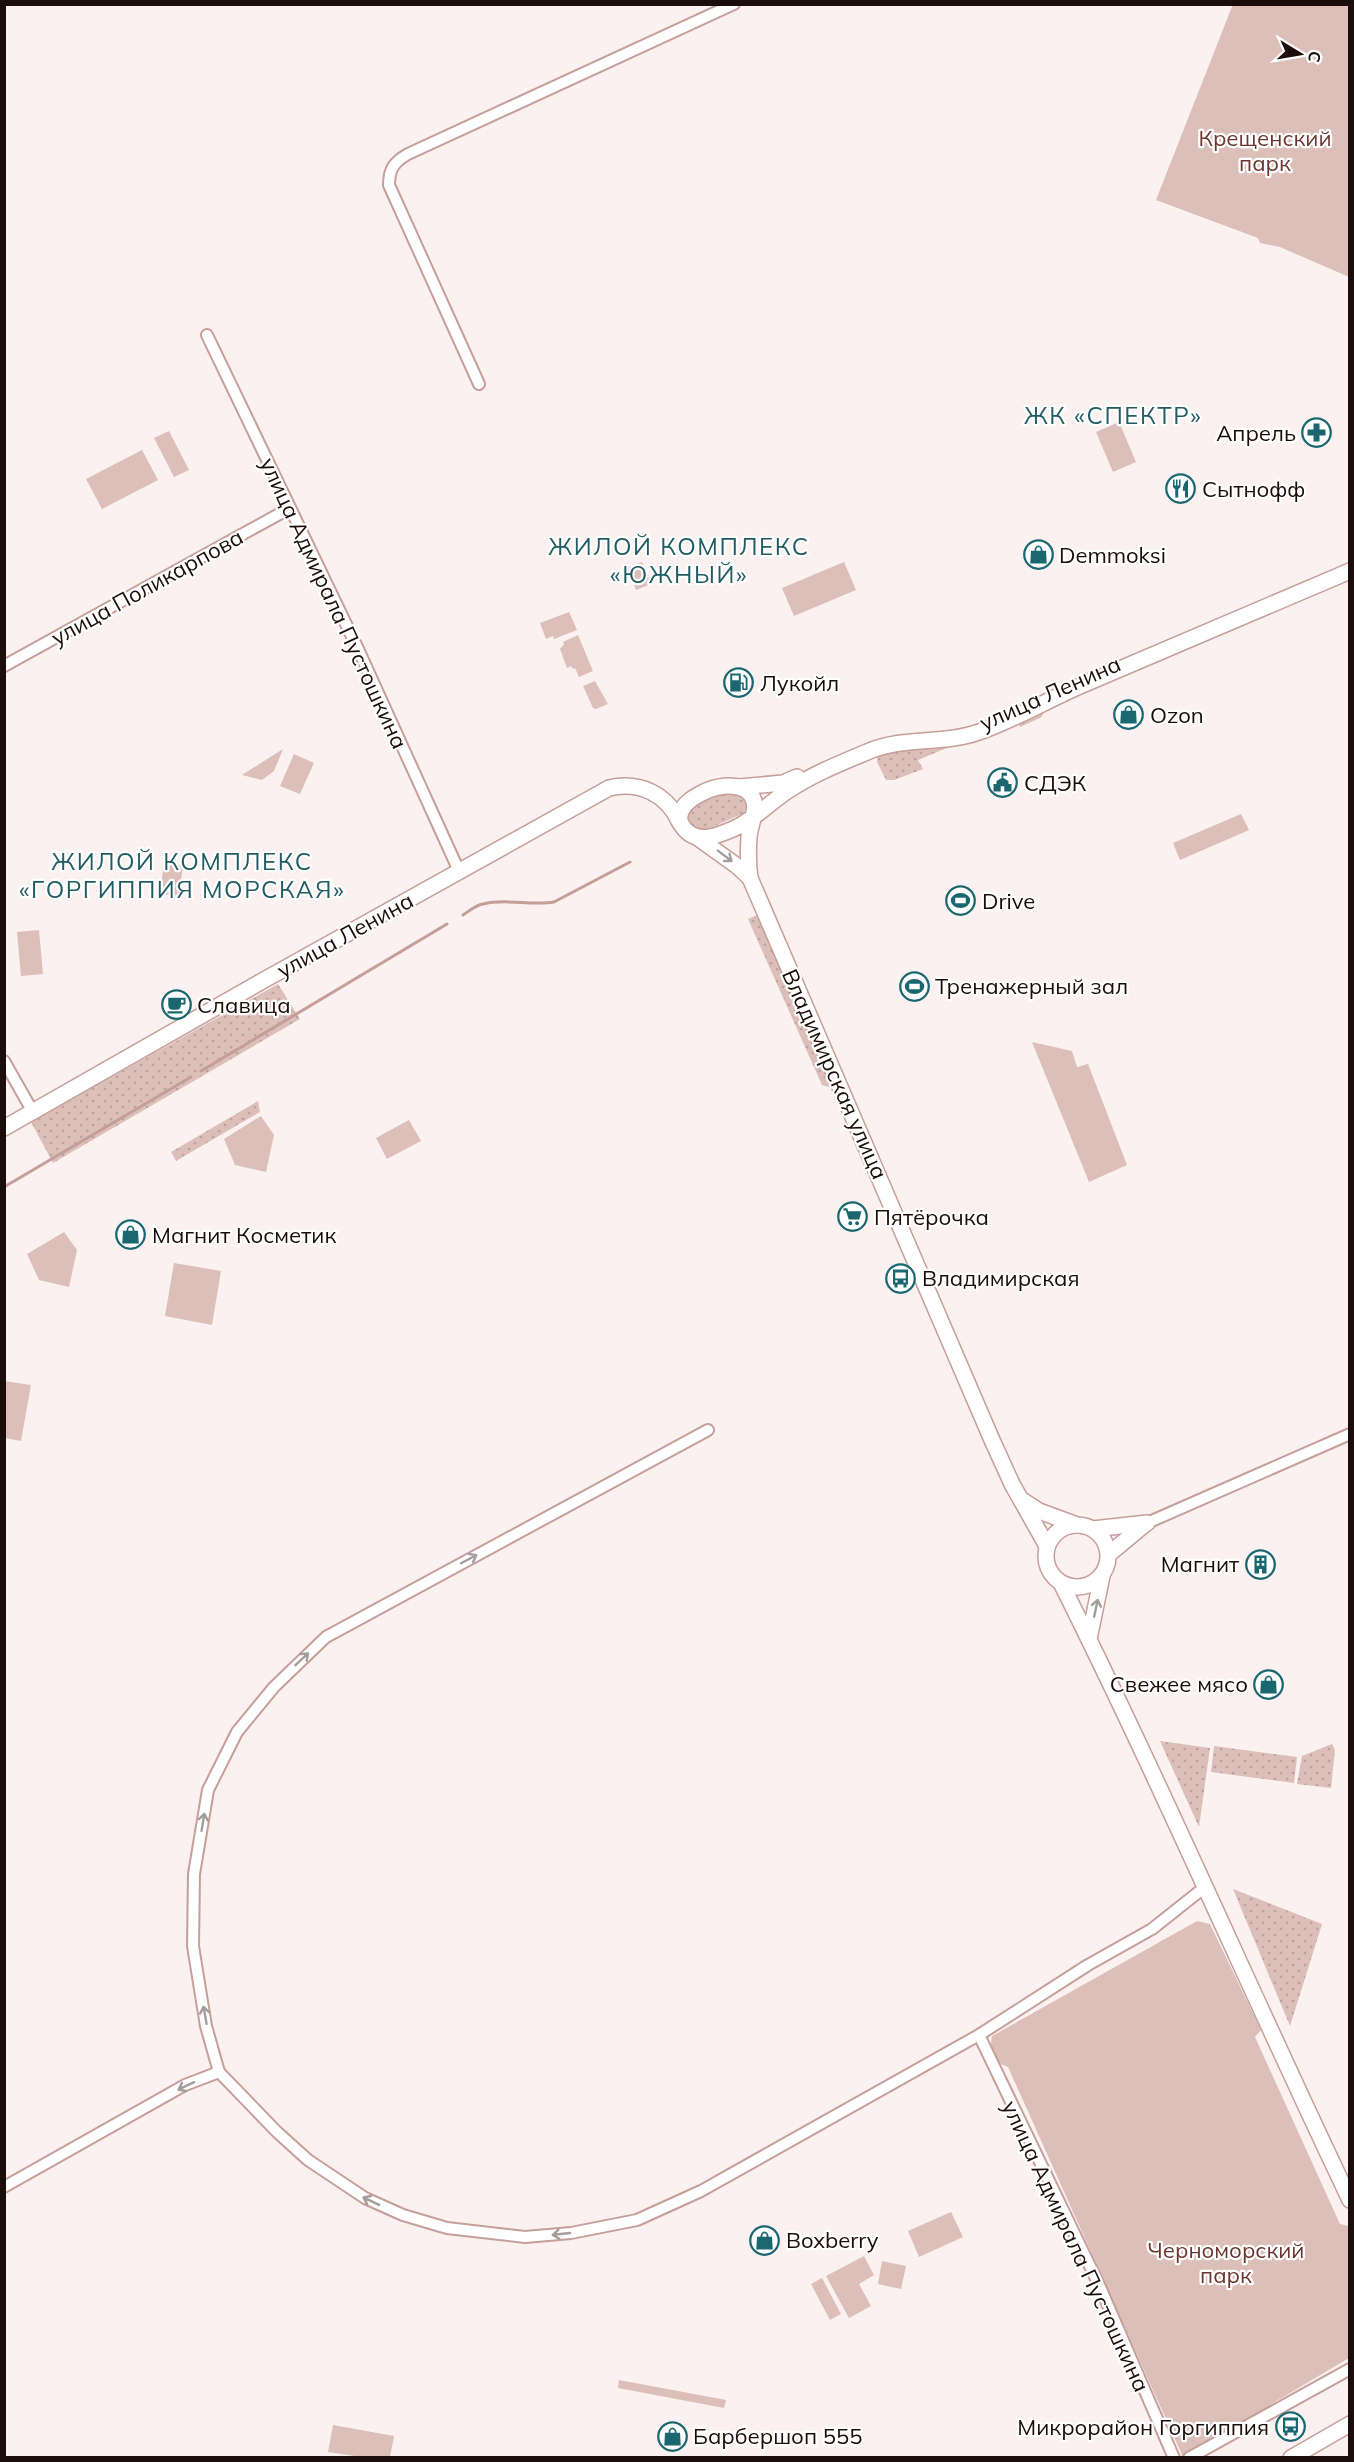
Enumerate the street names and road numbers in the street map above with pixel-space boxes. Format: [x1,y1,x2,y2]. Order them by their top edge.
street label: улица Адмирала Пустошкина [254,453,414,753]
street label: улица Поликарпова [46,523,248,651]
street label: улица Ленина [975,649,1125,737]
street label: улица Ленина [272,886,418,984]
street label: Владимирская улица [776,964,894,1184]
street label: улица Адмирала Пустошкина [996,2096,1156,2396]

